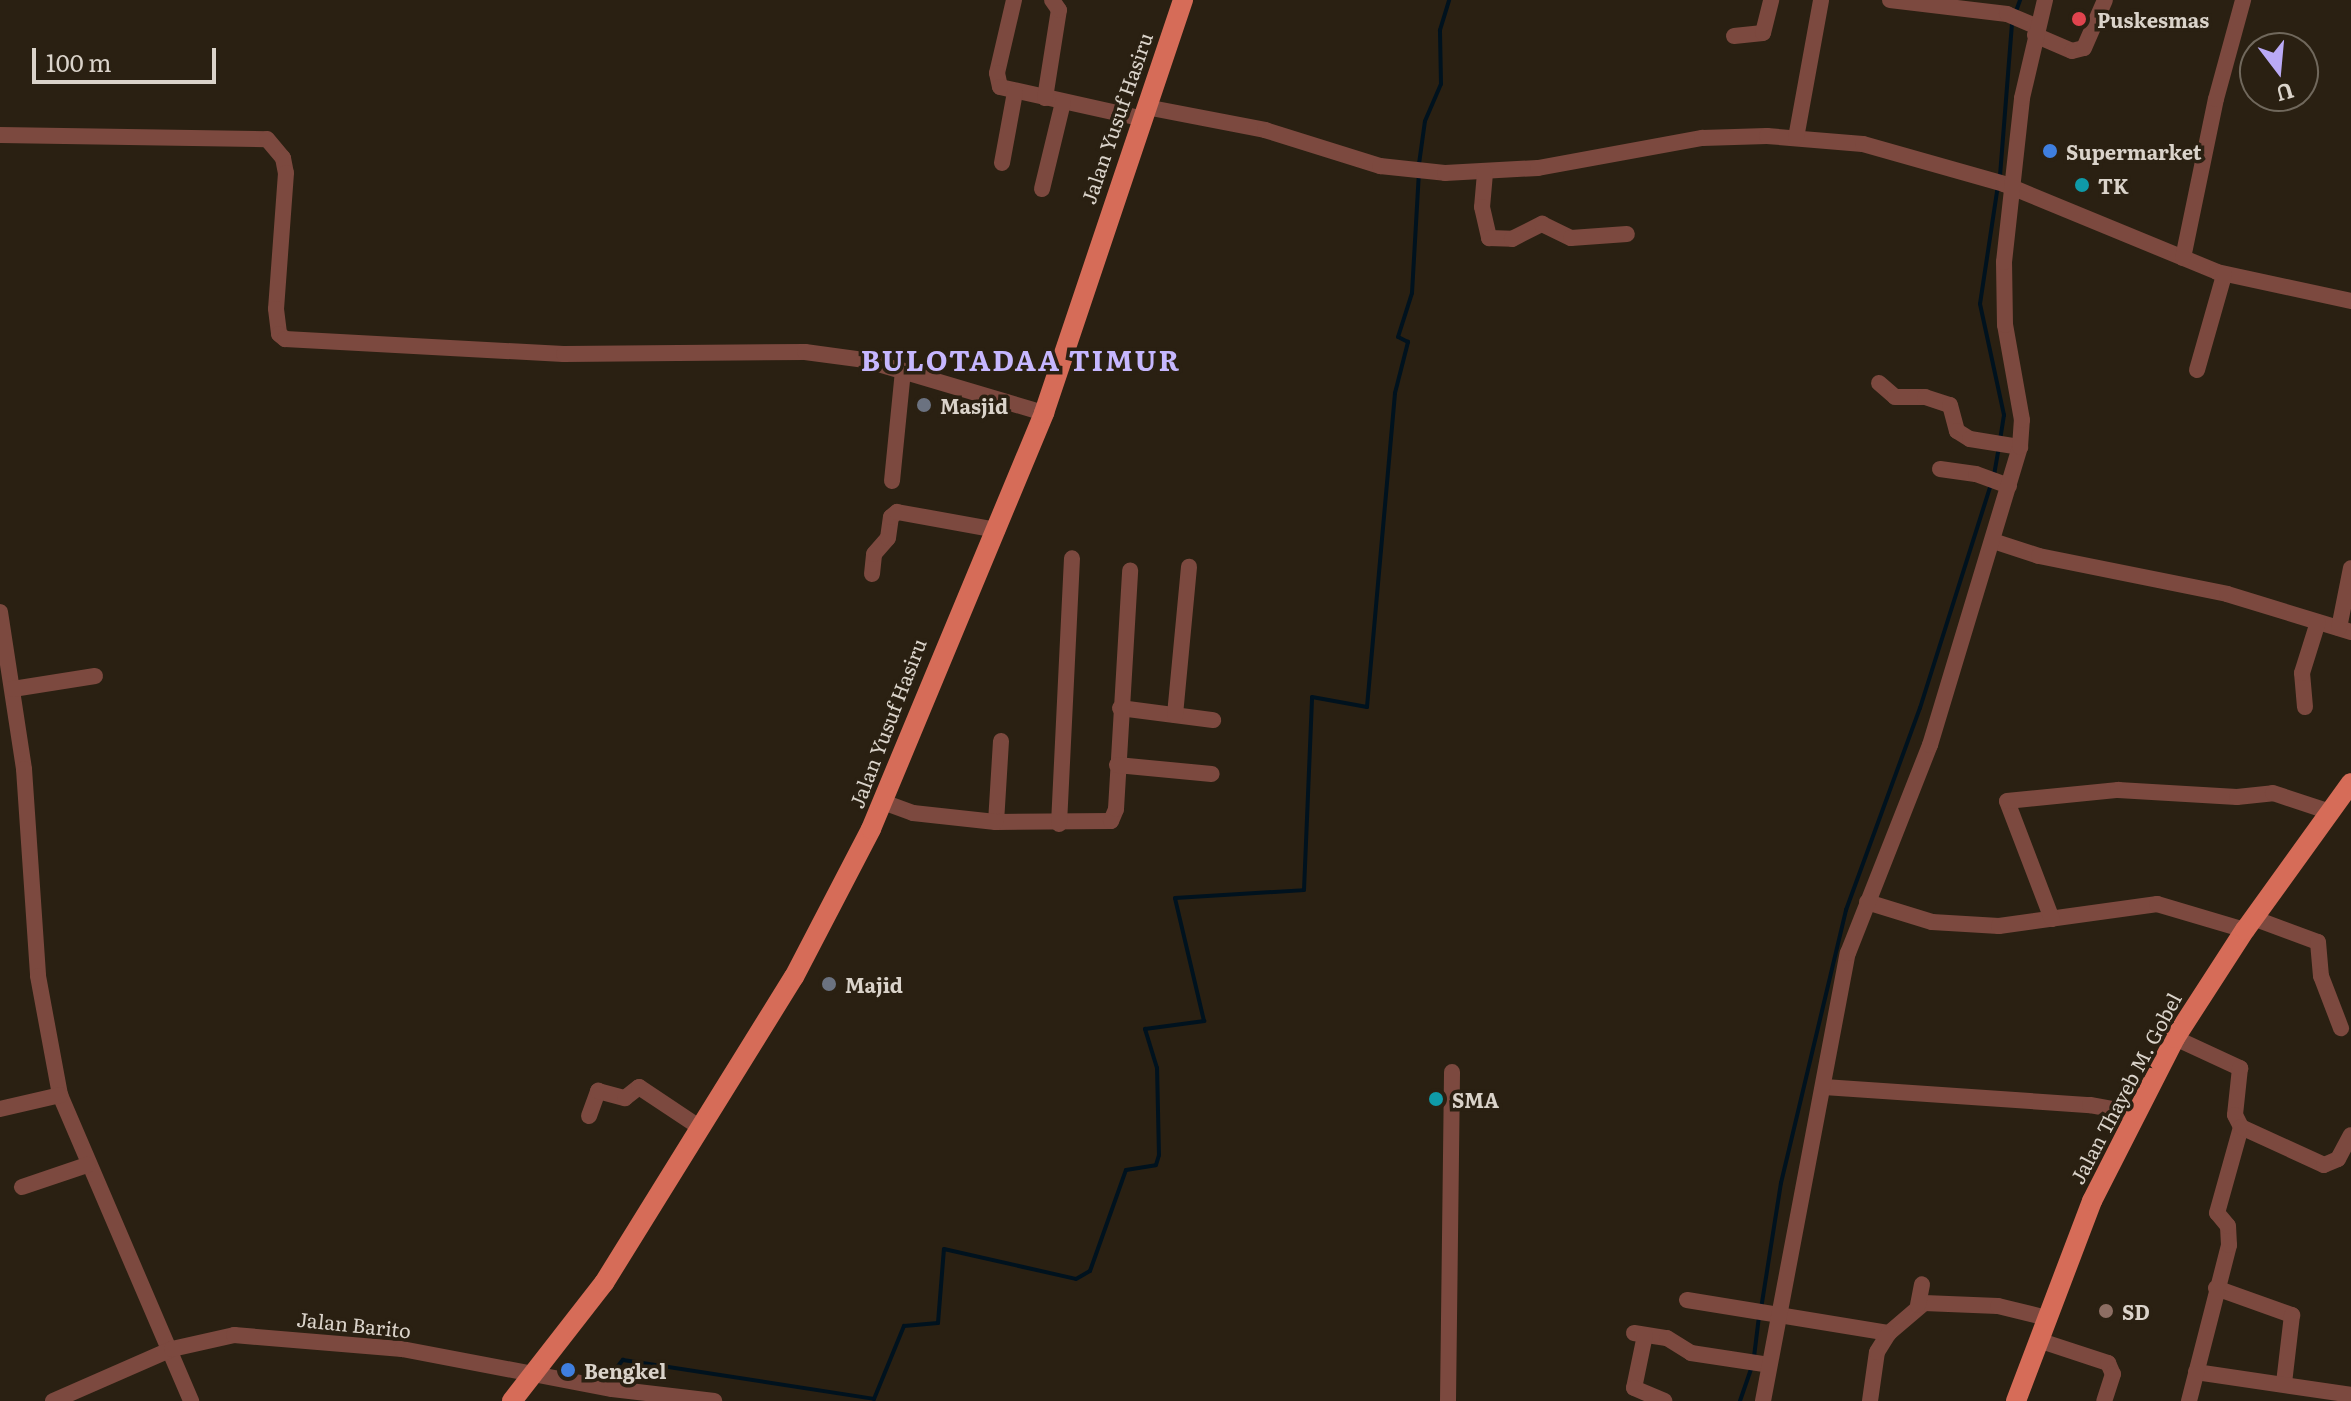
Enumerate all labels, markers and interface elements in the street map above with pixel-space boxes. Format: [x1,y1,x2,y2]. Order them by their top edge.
place label: Puskesmas [2097,7,2209,31]
marker: Puskesmas [2068,8,2090,30]
street label: Jalan Yusuf Hasiru [1075,29,1157,207]
scale bar [36,32,220,82]
north arrow [2239,32,2319,112]
text: 100 m [46,44,112,79]
text: U [2272,75,2298,112]
place label: Supermarket [2066,139,2202,163]
marker: Supermarket [2041,142,2059,160]
place label: TK [2098,173,2129,197]
marker: TK [2073,176,2091,194]
district label: BULOTADAA TIMUR [861,342,1181,376]
place label: Masjid [940,393,1008,417]
marker: Masjid [915,396,933,414]
street label: Jalan Yusuf Hasiru [844,635,930,811]
place label: Majid [845,972,903,996]
marker: Majid [820,975,838,993]
street label: Jalan Thayeb M. Gobel [2064,988,2186,1188]
place label: SMA [1452,1087,1499,1111]
marker: SMA [1427,1090,1445,1108]
place label: SD [2122,1299,2150,1323]
marker: SD [2097,1302,2115,1320]
street label: Jalan Barito [296,1306,412,1342]
place label: Bengkel [584,1358,666,1382]
marker: Bengkel [559,1361,577,1379]

